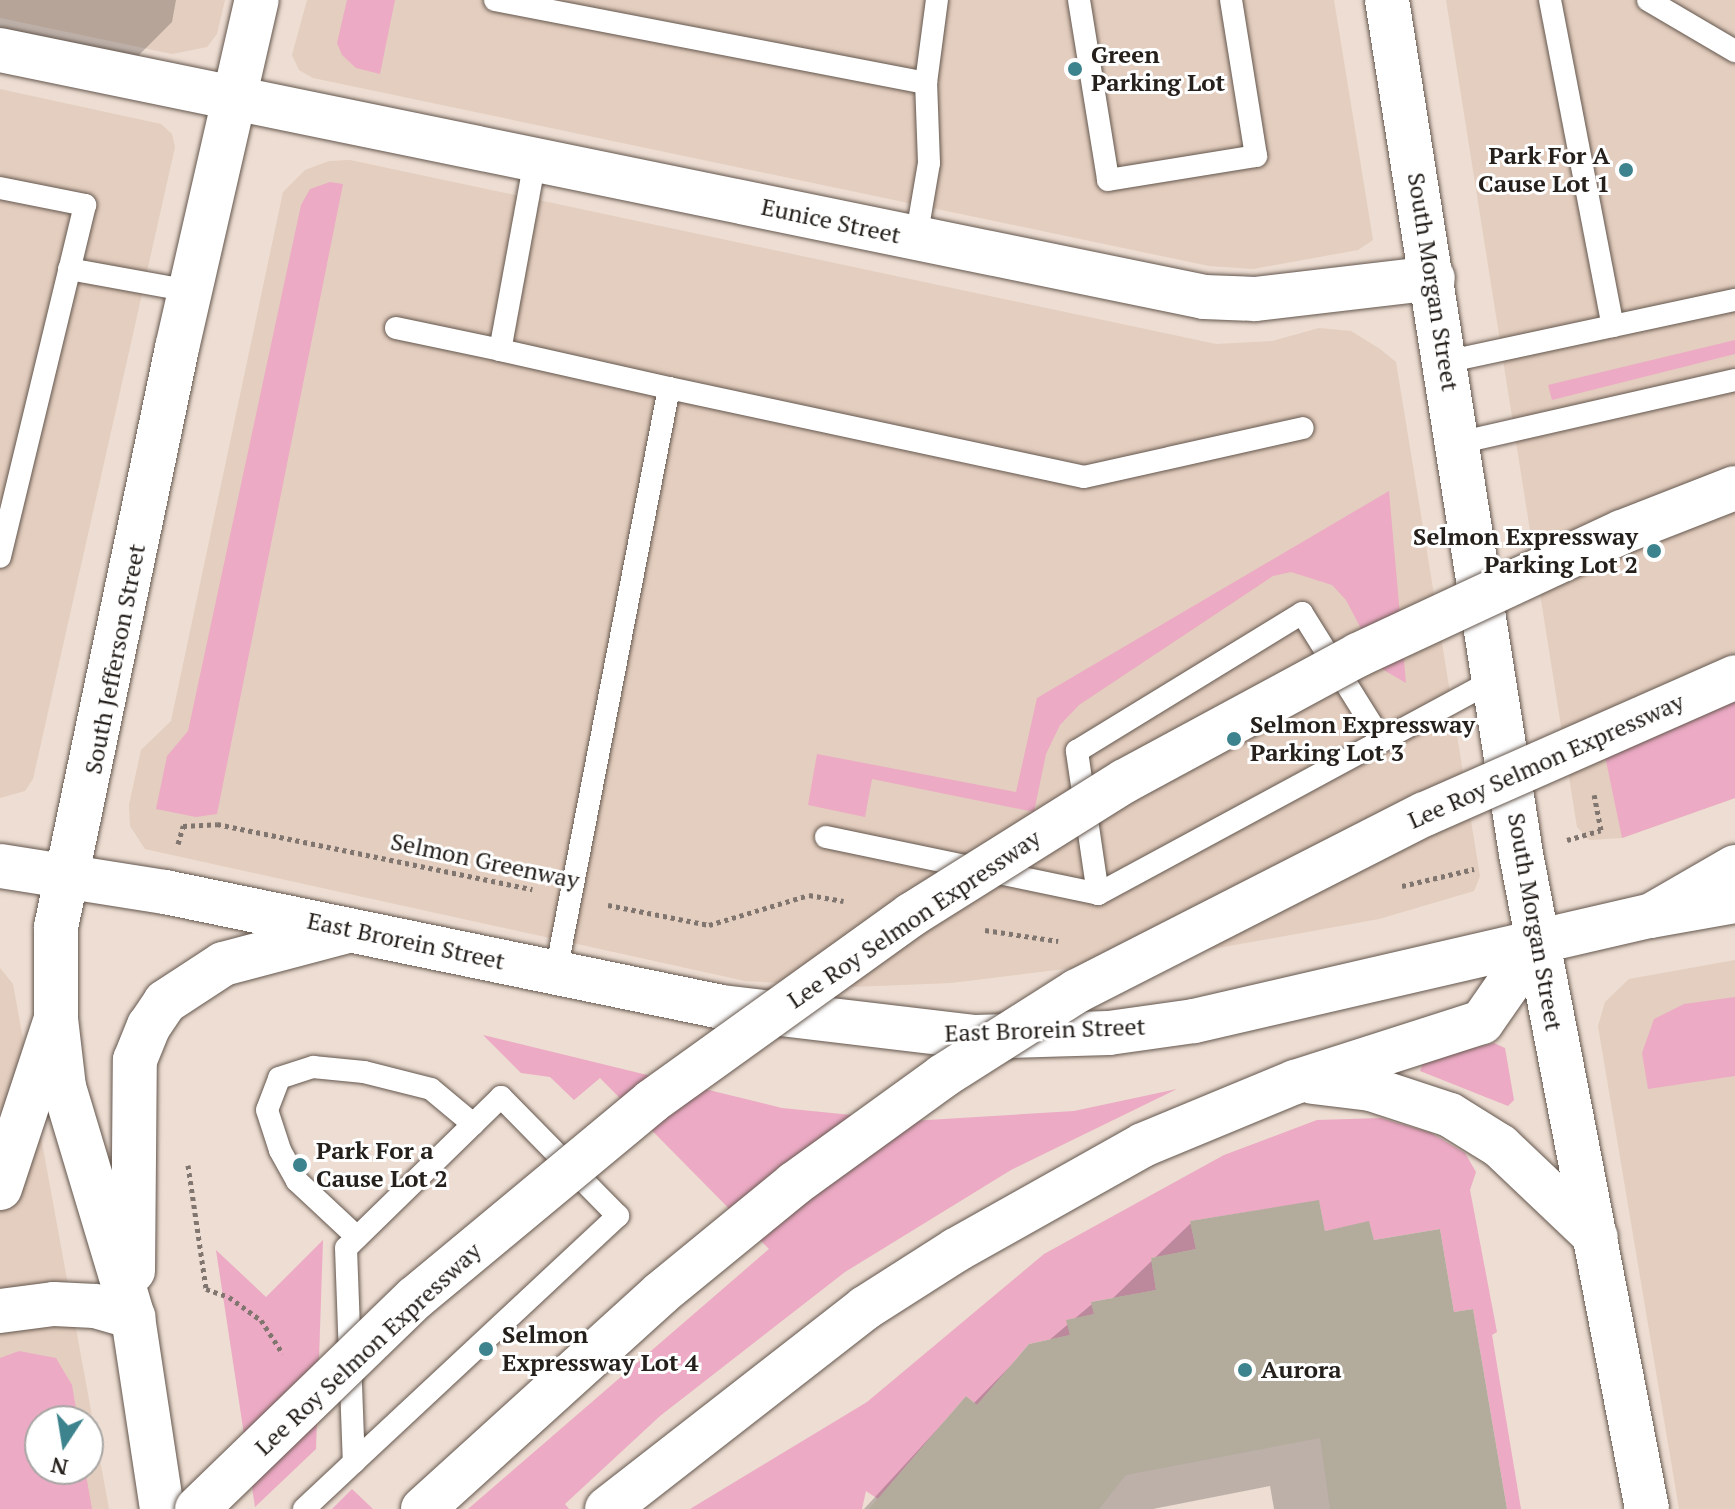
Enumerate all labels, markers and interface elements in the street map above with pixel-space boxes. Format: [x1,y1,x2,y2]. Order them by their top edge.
place label: Green Parking Lot [1091,41,1225,97]
marker: Green Parking Lot [1066,60,1084,78]
place label: Park For A Cause Lot 1 [1478,142,1610,198]
marker: Park For A Cause Lot 1 [1617,161,1635,179]
street label: South Morgan Street [1401,171,1465,393]
street label: Eunice Street [759,192,903,250]
place label: Selmon Expressway Parking Lot 2 [1413,523,1638,579]
street label: South Jefferson Street [79,541,151,777]
marker: Selmon Expressway Parking Lot 2 [1645,542,1663,560]
street label: Lee Roy Selmon Expressway [1404,687,1688,835]
place label: Selmon Expressway Parking Lot 3 [1250,711,1475,767]
marker: Selmon Expressway Parking Lot 3 [1225,730,1243,748]
street label: South Morgan Street [1502,811,1568,1033]
street label: Lee Roy Selmon Expressway [782,824,1046,1014]
street label: Selmon Greenway [388,827,582,895]
street label: East Brorein Street [305,906,507,976]
street label: East Brorein Street [944,1012,1146,1048]
place label: Park For a Cause Lot 2 [316,1137,448,1193]
marker: Park For a Cause Lot 2 [291,1156,309,1174]
street label: Lee Roy Selmon Expressway [249,1237,487,1461]
place label: Selmon Expressway Lot 4 [502,1321,699,1377]
marker: Selmon Expressway Lot 4 [477,1340,495,1358]
place label: Aurora [1261,1356,1342,1384]
marker: Aurora [1236,1361,1254,1379]
north arrow [24,1405,104,1485]
text: N [48,1451,70,1483]

